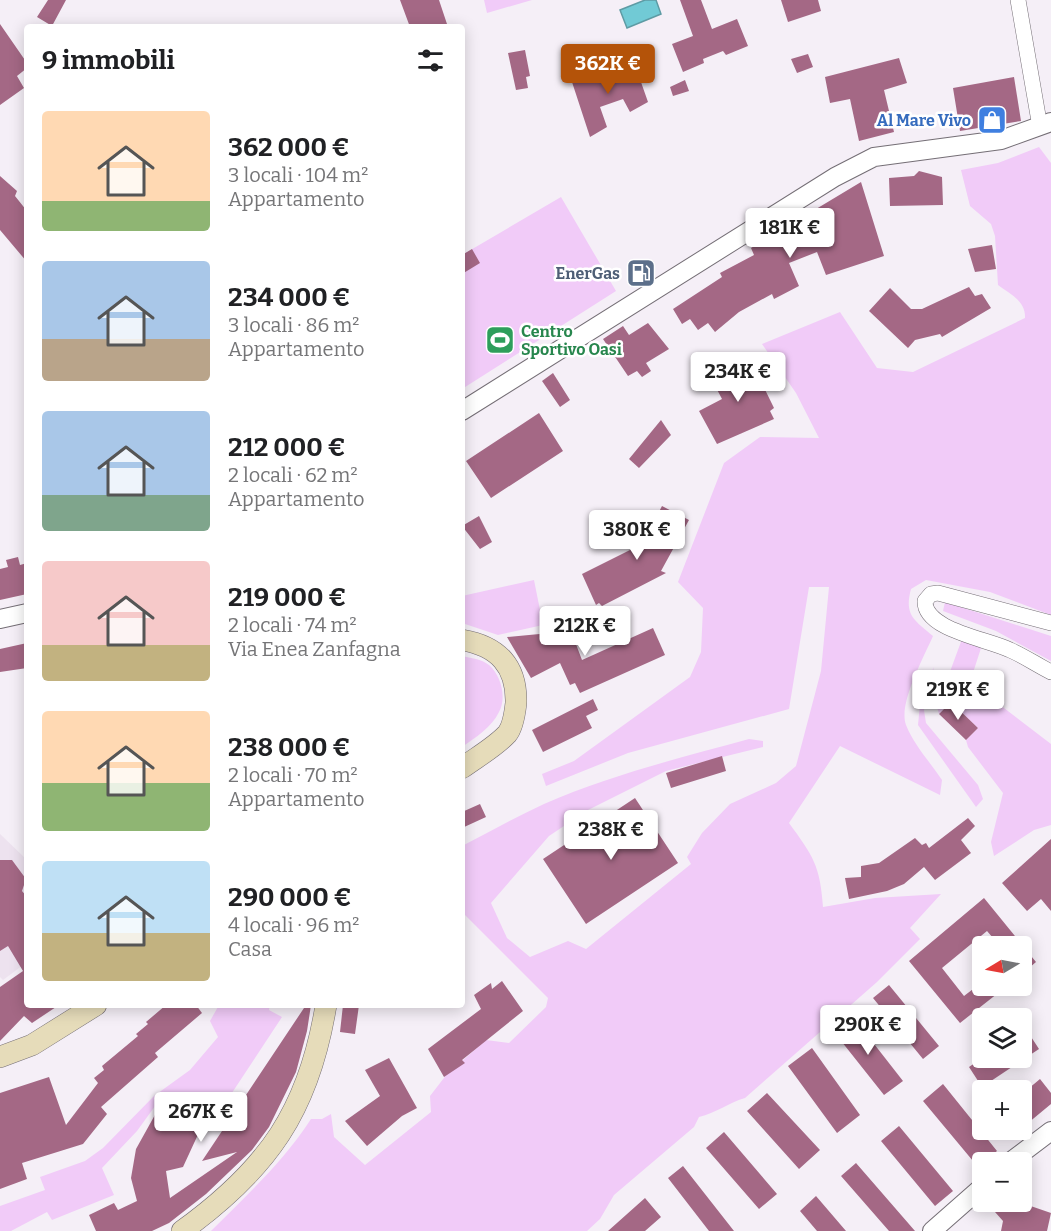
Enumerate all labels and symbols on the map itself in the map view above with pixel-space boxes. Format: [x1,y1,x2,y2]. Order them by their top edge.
pin: 362K € [559,44,657,95]
shop icon: Al Mare Vivo [976,104,1008,136]
place label: Al Mare Vivo [877,111,971,130]
pin: 181K € [741,208,839,259]
fuel station icon: EnerGas [625,257,657,289]
place label: EnerGas [556,264,620,283]
place label: Centro Sportivo Oasi [521,322,622,359]
sports icon: Centro Sportivo Oasi [484,324,516,356]
pin: 234K € [689,352,787,403]
pin: 380K € [588,510,686,561]
pin: 212K € [536,606,634,657]
pin: 219K € [909,670,1007,721]
pin: 238K € [562,810,660,861]
north arrow [972,936,1032,996]
pin: 290K € [819,1005,917,1056]
pin: 267K € [152,1092,250,1143]

